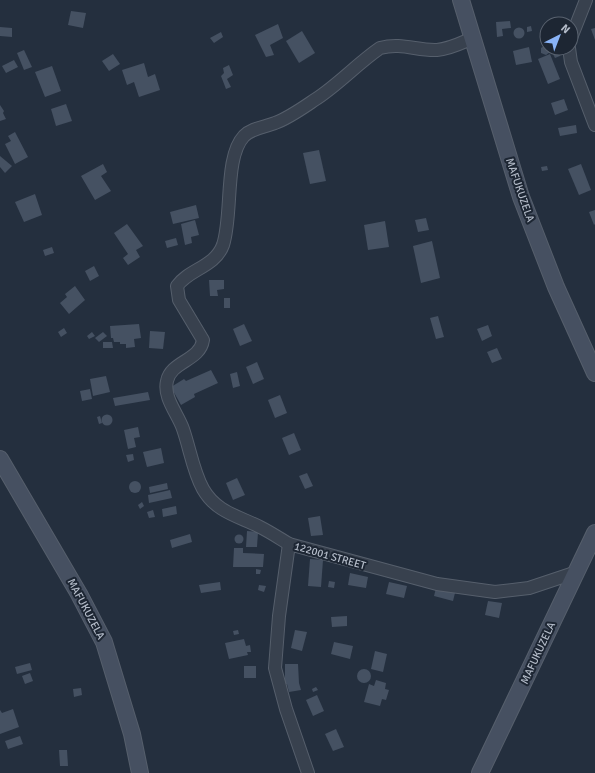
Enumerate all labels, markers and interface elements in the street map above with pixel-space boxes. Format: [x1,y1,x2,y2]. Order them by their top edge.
north arrow [539,16,579,56]
text: N [558,22,573,36]
street label: MAFUKUZELA [503,156,537,224]
street label: 122001 STREET [293,540,368,573]
street label: MAFUKUZELA [65,576,108,642]
street label: MAFUKUZELA [518,620,558,686]

